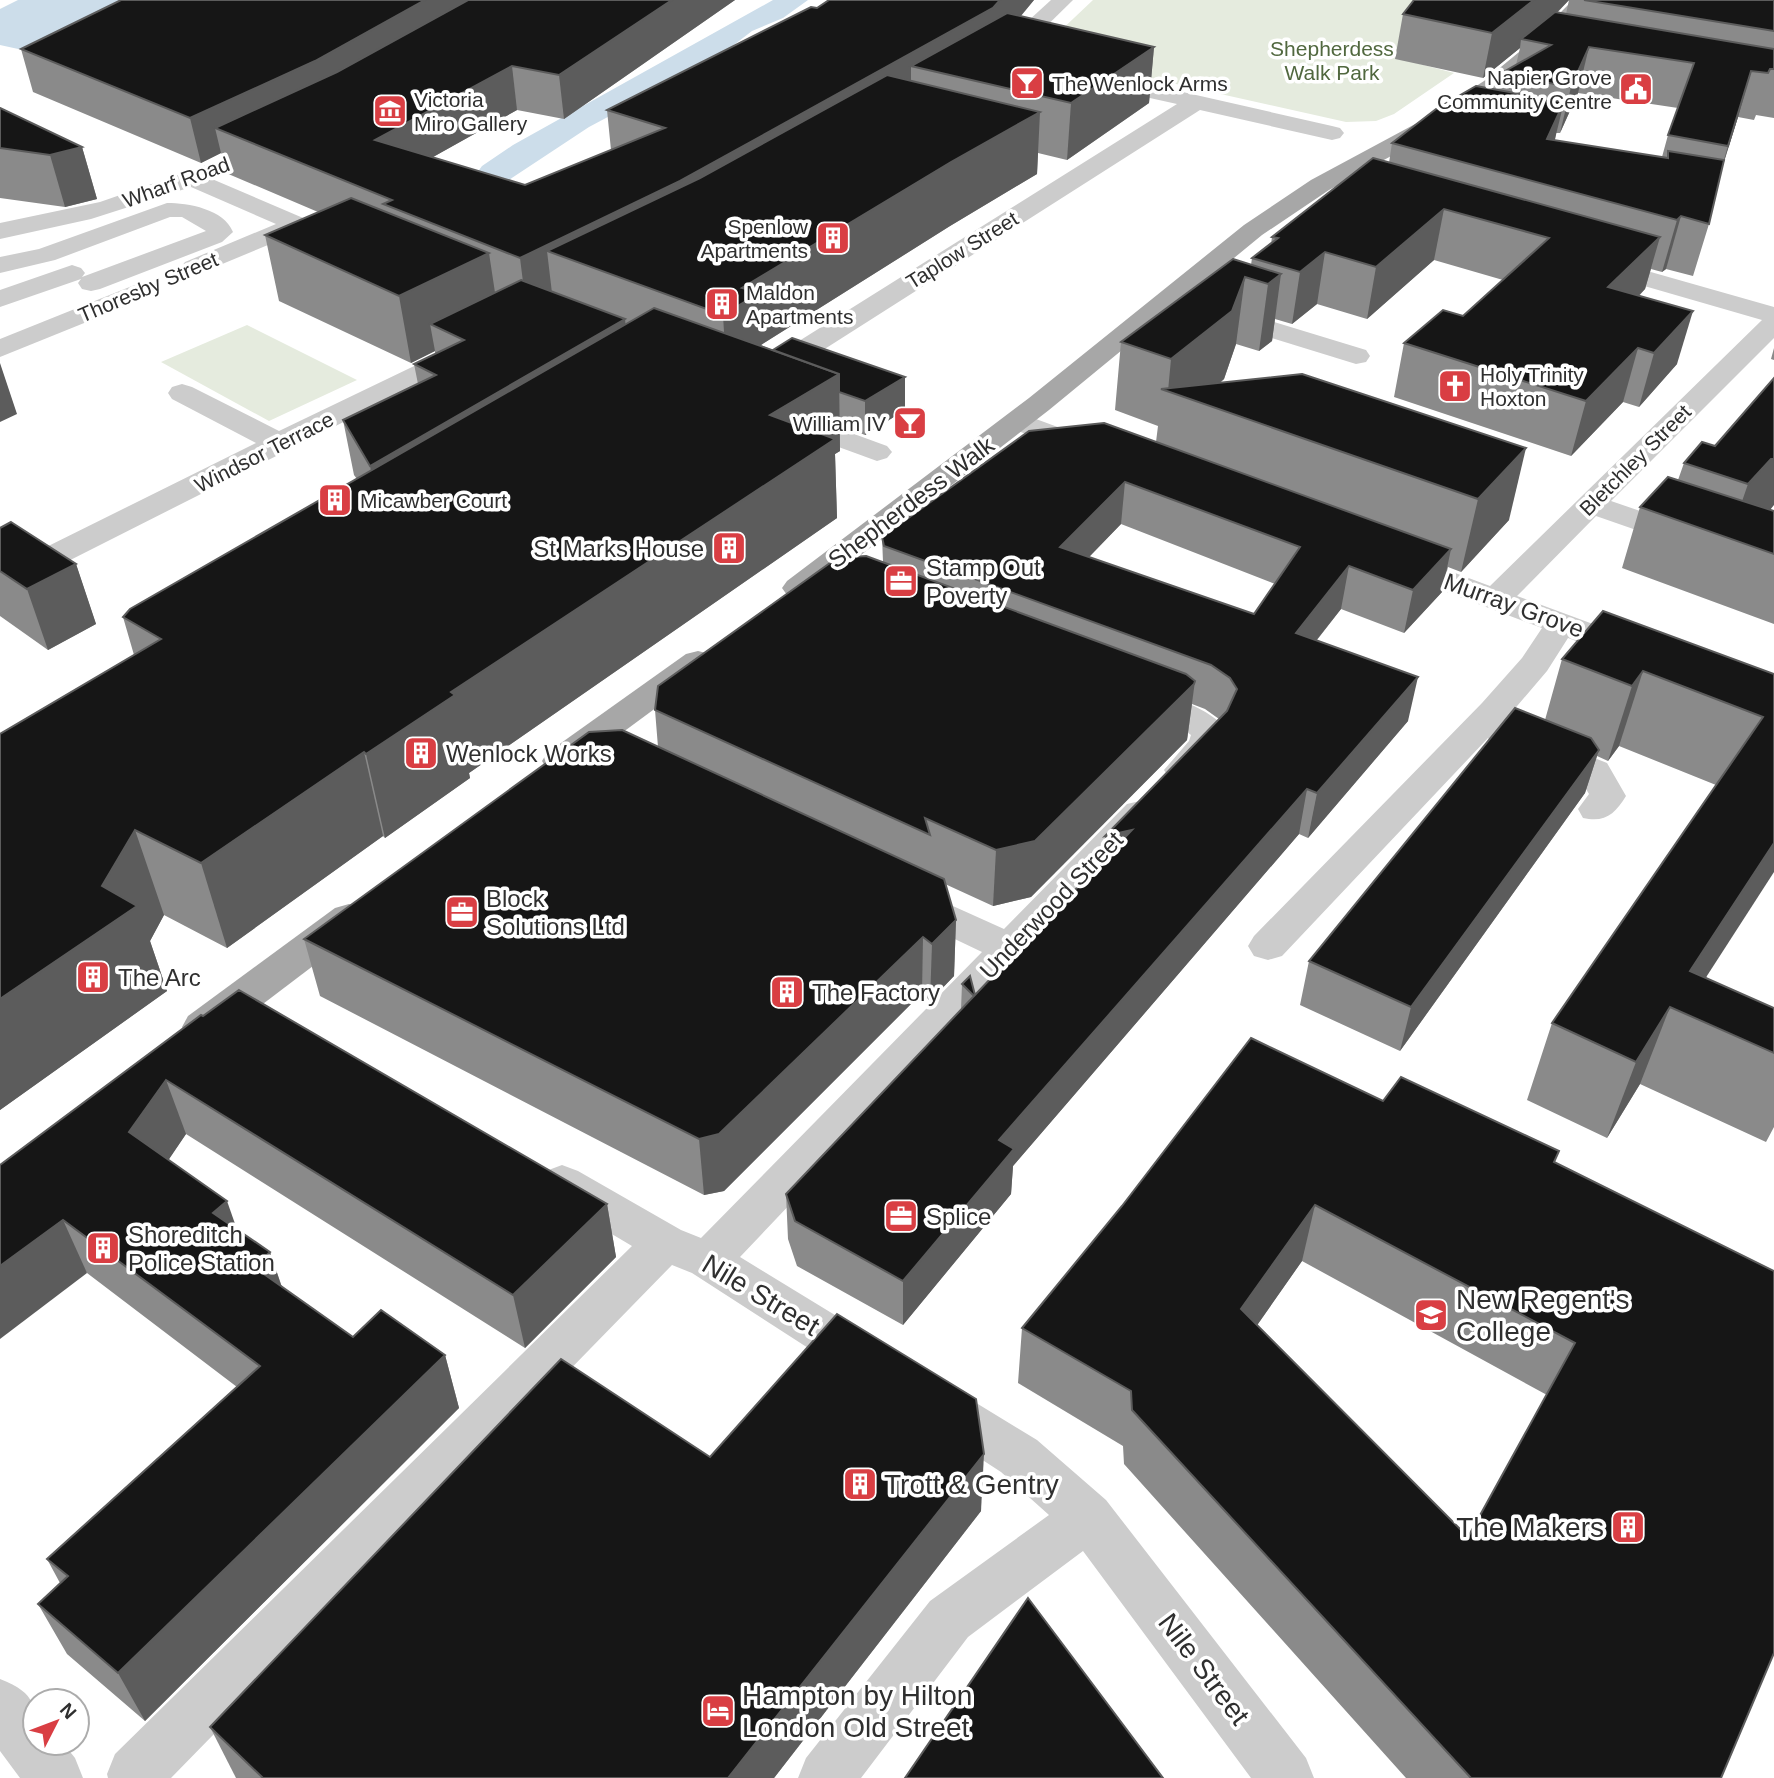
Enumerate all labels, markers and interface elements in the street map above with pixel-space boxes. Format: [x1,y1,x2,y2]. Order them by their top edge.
park label: Shepherdess Walk Park [1270,37,1394,84]
bar icon: The Wenlock Arms [1008,64,1046,102]
place label: Napier Grove Community Centre [1437,66,1612,113]
public building icon: Napier Grove Community Centre [1617,70,1655,108]
place label: The Wenlock Arms [1052,72,1228,95]
place label: Victoria Miro Gallery [414,88,528,135]
museum icon: Victoria Miro Gallery [371,92,409,130]
street label: Wharf Road [119,152,233,212]
street label: Taplow Street [902,206,1022,293]
place label: Spenlow Apartments [701,215,809,262]
building icon: Spenlow Apartments [814,219,852,257]
street label: Thoresby Street [75,247,221,327]
place label: Maldon Apartments [746,281,853,328]
building icon: Maldon Apartments [703,285,741,323]
place label: Holy Trinity Hoxton [1480,363,1584,410]
church icon: Holy Trinity Hoxton [1436,367,1474,405]
street label: Bletchley Street [1575,400,1695,520]
bar icon: William IV [891,404,929,442]
street label: Windsor Terrace [191,407,337,497]
place label: William IV [793,412,886,435]
street label: Shepherdess Walk [823,430,1000,573]
building icon: Micawber Court [316,481,354,519]
place label: Micawber Court [360,489,507,512]
building icon: St Marks House [710,529,748,567]
place label: St Marks House [533,535,704,562]
place label: Stamp Out Poverty [926,554,1041,609]
office icon: Stamp Out Poverty [882,562,920,600]
street label: Murray Grove [1440,567,1588,643]
building icon: Wenlock Works [402,734,440,772]
place label: Wenlock Works [446,740,612,767]
street label: Underwood Street [974,826,1128,984]
place label: Block Solutions Ltd [486,885,625,940]
office icon: Block Solutions Ltd [443,893,481,931]
building icon: The Arc [74,958,112,996]
place label: The Arc [118,964,201,991]
building icon: The Factory [768,973,806,1011]
place label: The Factory [812,979,940,1006]
office icon: Splice [882,1197,920,1235]
place label: Splice [926,1203,991,1230]
place label: Shoreditch Police Station [128,1221,275,1276]
building icon: Shoreditch Police Station [84,1229,122,1267]
street label: Nile Street [697,1248,825,1342]
place label: New Regent's College [1456,1284,1629,1347]
school or university icon: New Regent's College [1412,1296,1450,1334]
building icon: Trott & Gentry [841,1465,879,1503]
place label: Trott & Gentry [884,1469,1059,1500]
building icon: The Makers [1609,1508,1647,1546]
place label: The Makers [1456,1512,1604,1543]
street label: Nile Street [1152,1607,1256,1731]
place label: Hampton by Hilton London Old Street [742,1680,972,1743]
north arrow [21,1687,91,1757]
hotel icon: Hampton by Hilton London Old Street [699,1692,737,1730]
text: N [56,1699,81,1723]

